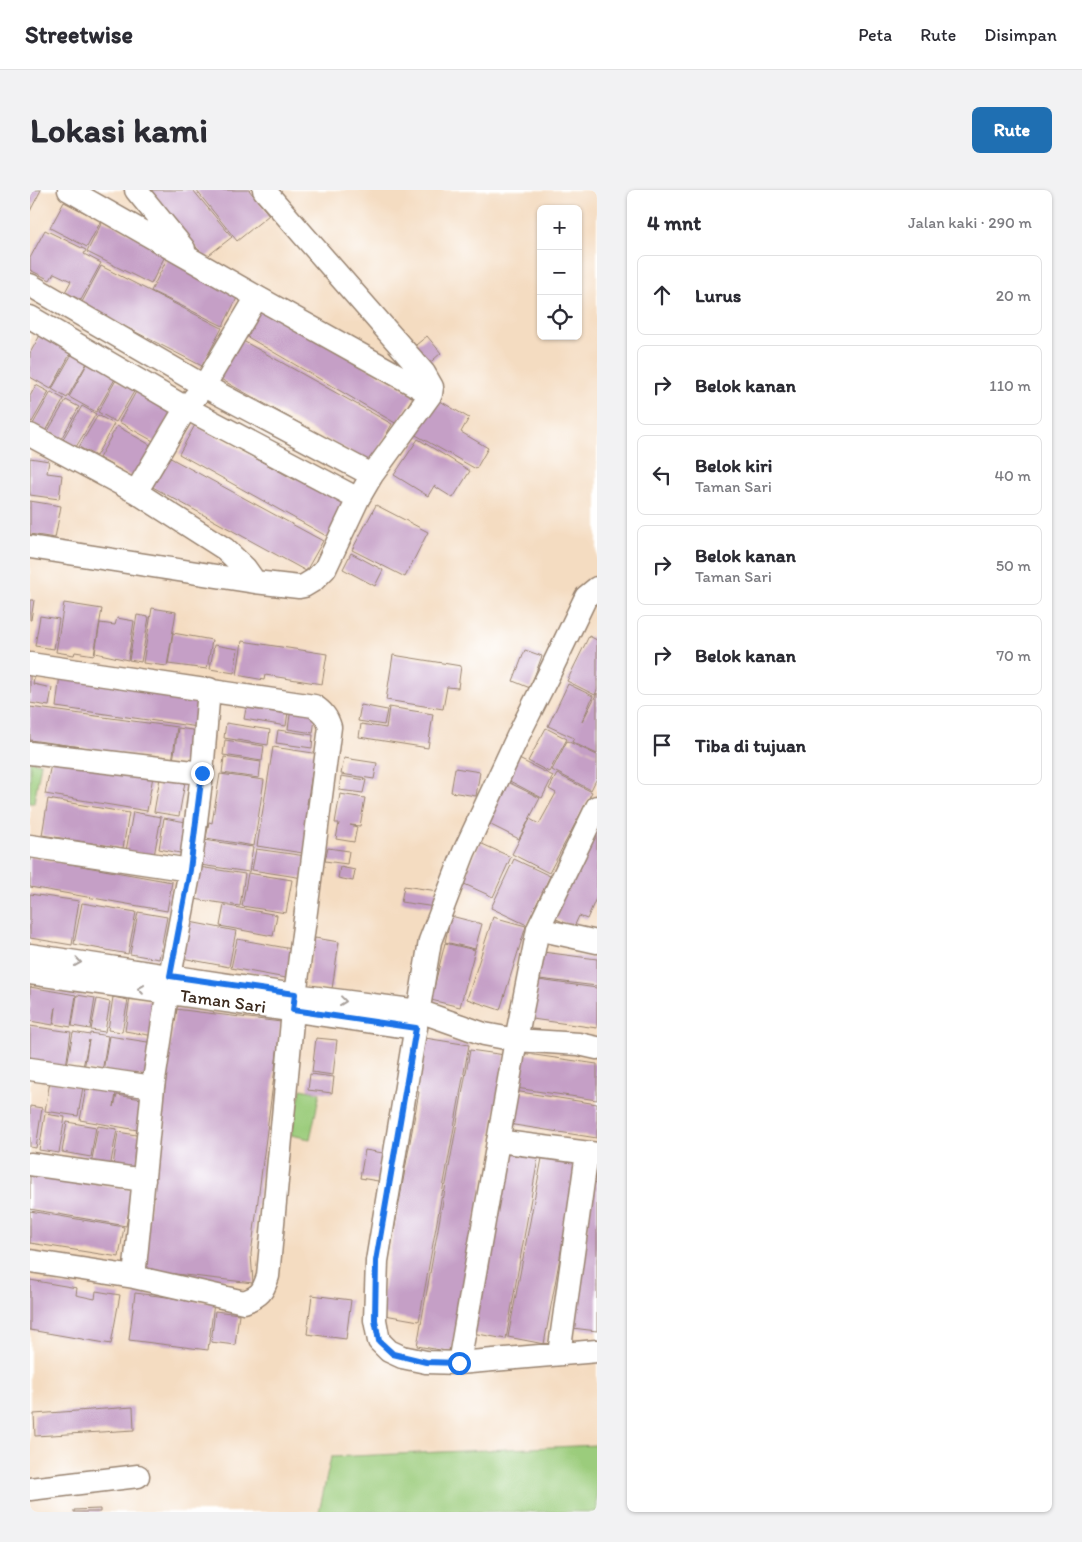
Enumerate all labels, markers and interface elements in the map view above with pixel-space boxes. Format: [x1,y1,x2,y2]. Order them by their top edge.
text: Streetwise [25,20,133,49]
text: Peta [858,24,892,46]
text: Rute [920,24,956,46]
text: Disimpan [984,24,1057,46]
button: Rute [972,107,1052,153]
text: Lokasi kami [30,109,208,151]
map controls [537,205,582,340]
button: + [537,205,582,250]
text: 4 mnt [647,210,701,235]
text: Jalan kaki · 290 m [908,213,1032,232]
button: − [537,250,582,295]
icon: ahead [648,281,676,309]
text: Lurus [695,284,741,307]
text: 20 m [996,286,1031,305]
button: locate [537,295,582,340]
icon: right [648,371,676,399]
text: Belok kanan [695,374,796,397]
text: 110 m [989,376,1031,395]
text: Belok kiri [695,454,772,477]
icon: left [648,461,676,489]
text: 40 m [994,466,1031,485]
text: Taman Sari [695,477,772,496]
text: Belok kanan [695,544,796,567]
icon: right [648,551,676,579]
text: 50 m [996,556,1031,575]
text: Taman Sari [695,567,772,586]
icon: right [648,641,676,669]
text: Belok kanan [695,644,796,667]
text: 70 m [996,646,1031,665]
icon: arrive [648,731,676,759]
text: Tiba di tujuan [695,734,806,757]
route end [191,762,214,785]
one-way arrow [74,957,83,967]
one-way arrow [136,984,144,995]
street label: Taman Sari [179,984,267,1018]
one-way arrow [340,995,348,1006]
route start [448,1352,471,1375]

